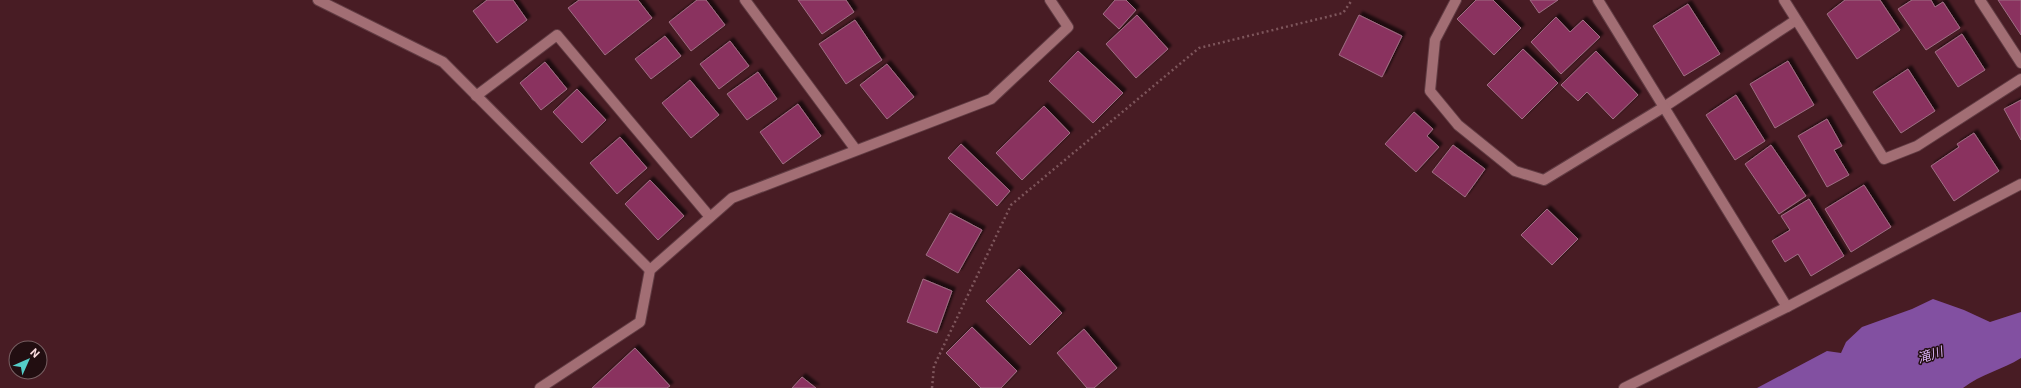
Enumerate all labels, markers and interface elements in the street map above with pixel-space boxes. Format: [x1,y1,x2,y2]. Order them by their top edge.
north arrow [8,340,48,380]
water label: 滝川 [1915,343,1947,366]
text: N [27,346,42,361]

